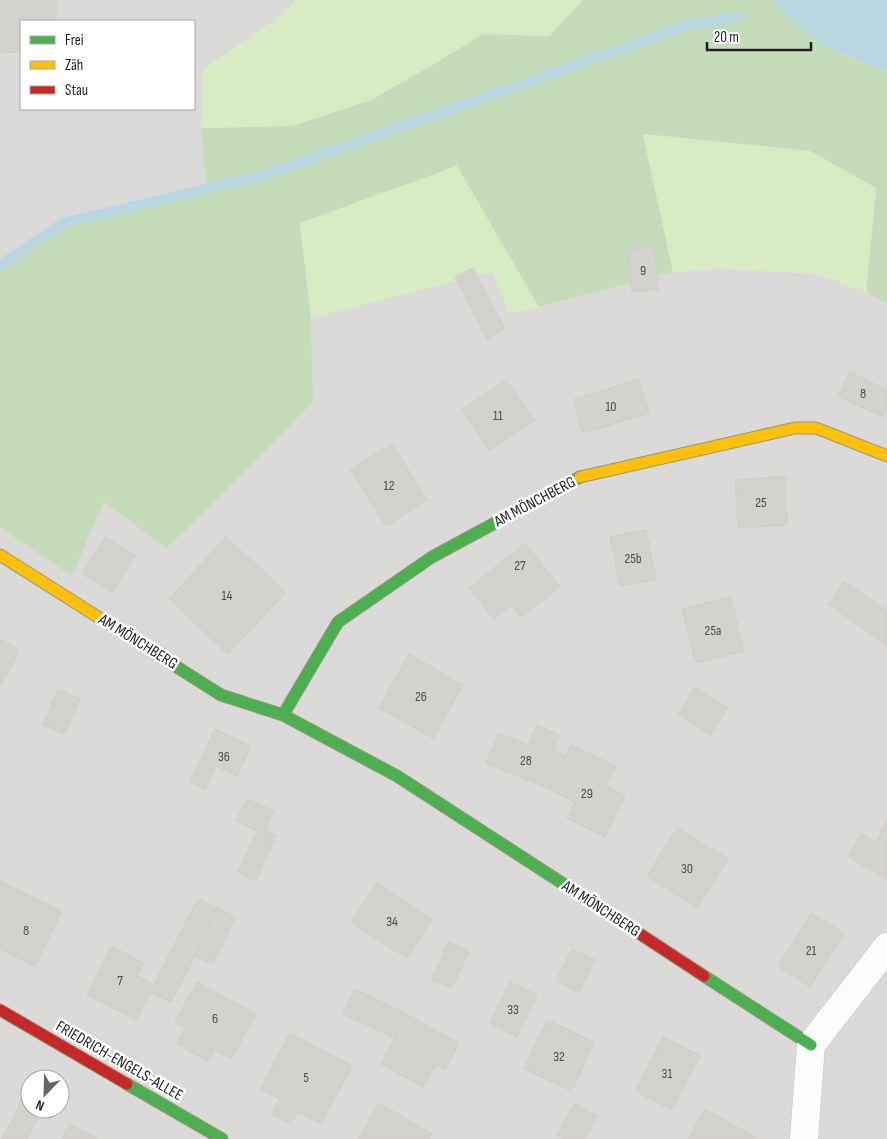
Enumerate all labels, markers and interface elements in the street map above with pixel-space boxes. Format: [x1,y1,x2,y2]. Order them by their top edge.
legend [20,20,195,110]
scale bar [707,20,811,52]
text: 20 m [714,28,739,47]
text: Frei [65,31,84,50]
text: Zäh [65,56,83,75]
text: Stau [65,81,88,100]
house number: 9 [640,262,646,279]
house number: 8 [860,385,866,402]
house number: 10 [605,398,617,415]
house number: 11 [493,407,503,424]
street label: AM MÖNCHBERG [490,473,579,532]
house number: 12 [384,477,395,494]
house number: 25 [755,494,767,511]
house number: 25b [624,550,642,567]
house number: 27 [514,557,526,574]
house number: 14 [222,587,233,604]
street label: AM MÖNCHBERG [94,610,181,674]
house number: 25a [705,622,721,639]
house number: 26 [415,688,427,705]
house number: 36 [218,748,230,765]
house number: 28 [520,752,532,769]
house number: 29 [581,785,593,802]
house number: 30 [681,860,693,877]
street label: AM MÖNCHBERG [558,876,644,941]
house number: 34 [386,913,398,930]
house number: 8 [23,922,29,939]
house number: 21 [806,942,816,959]
house number: 7 [117,972,123,989]
house number: 33 [507,1001,519,1018]
house number: 6 [212,1010,218,1027]
street label: FRIEDRICH-ENGELS-ALLEE [52,1017,186,1105]
house number: 32 [553,1048,565,1065]
house number: 31 [662,1065,672,1082]
north arrow [20,1069,70,1119]
house number: 5 [303,1069,309,1086]
text: N [33,1096,47,1115]

